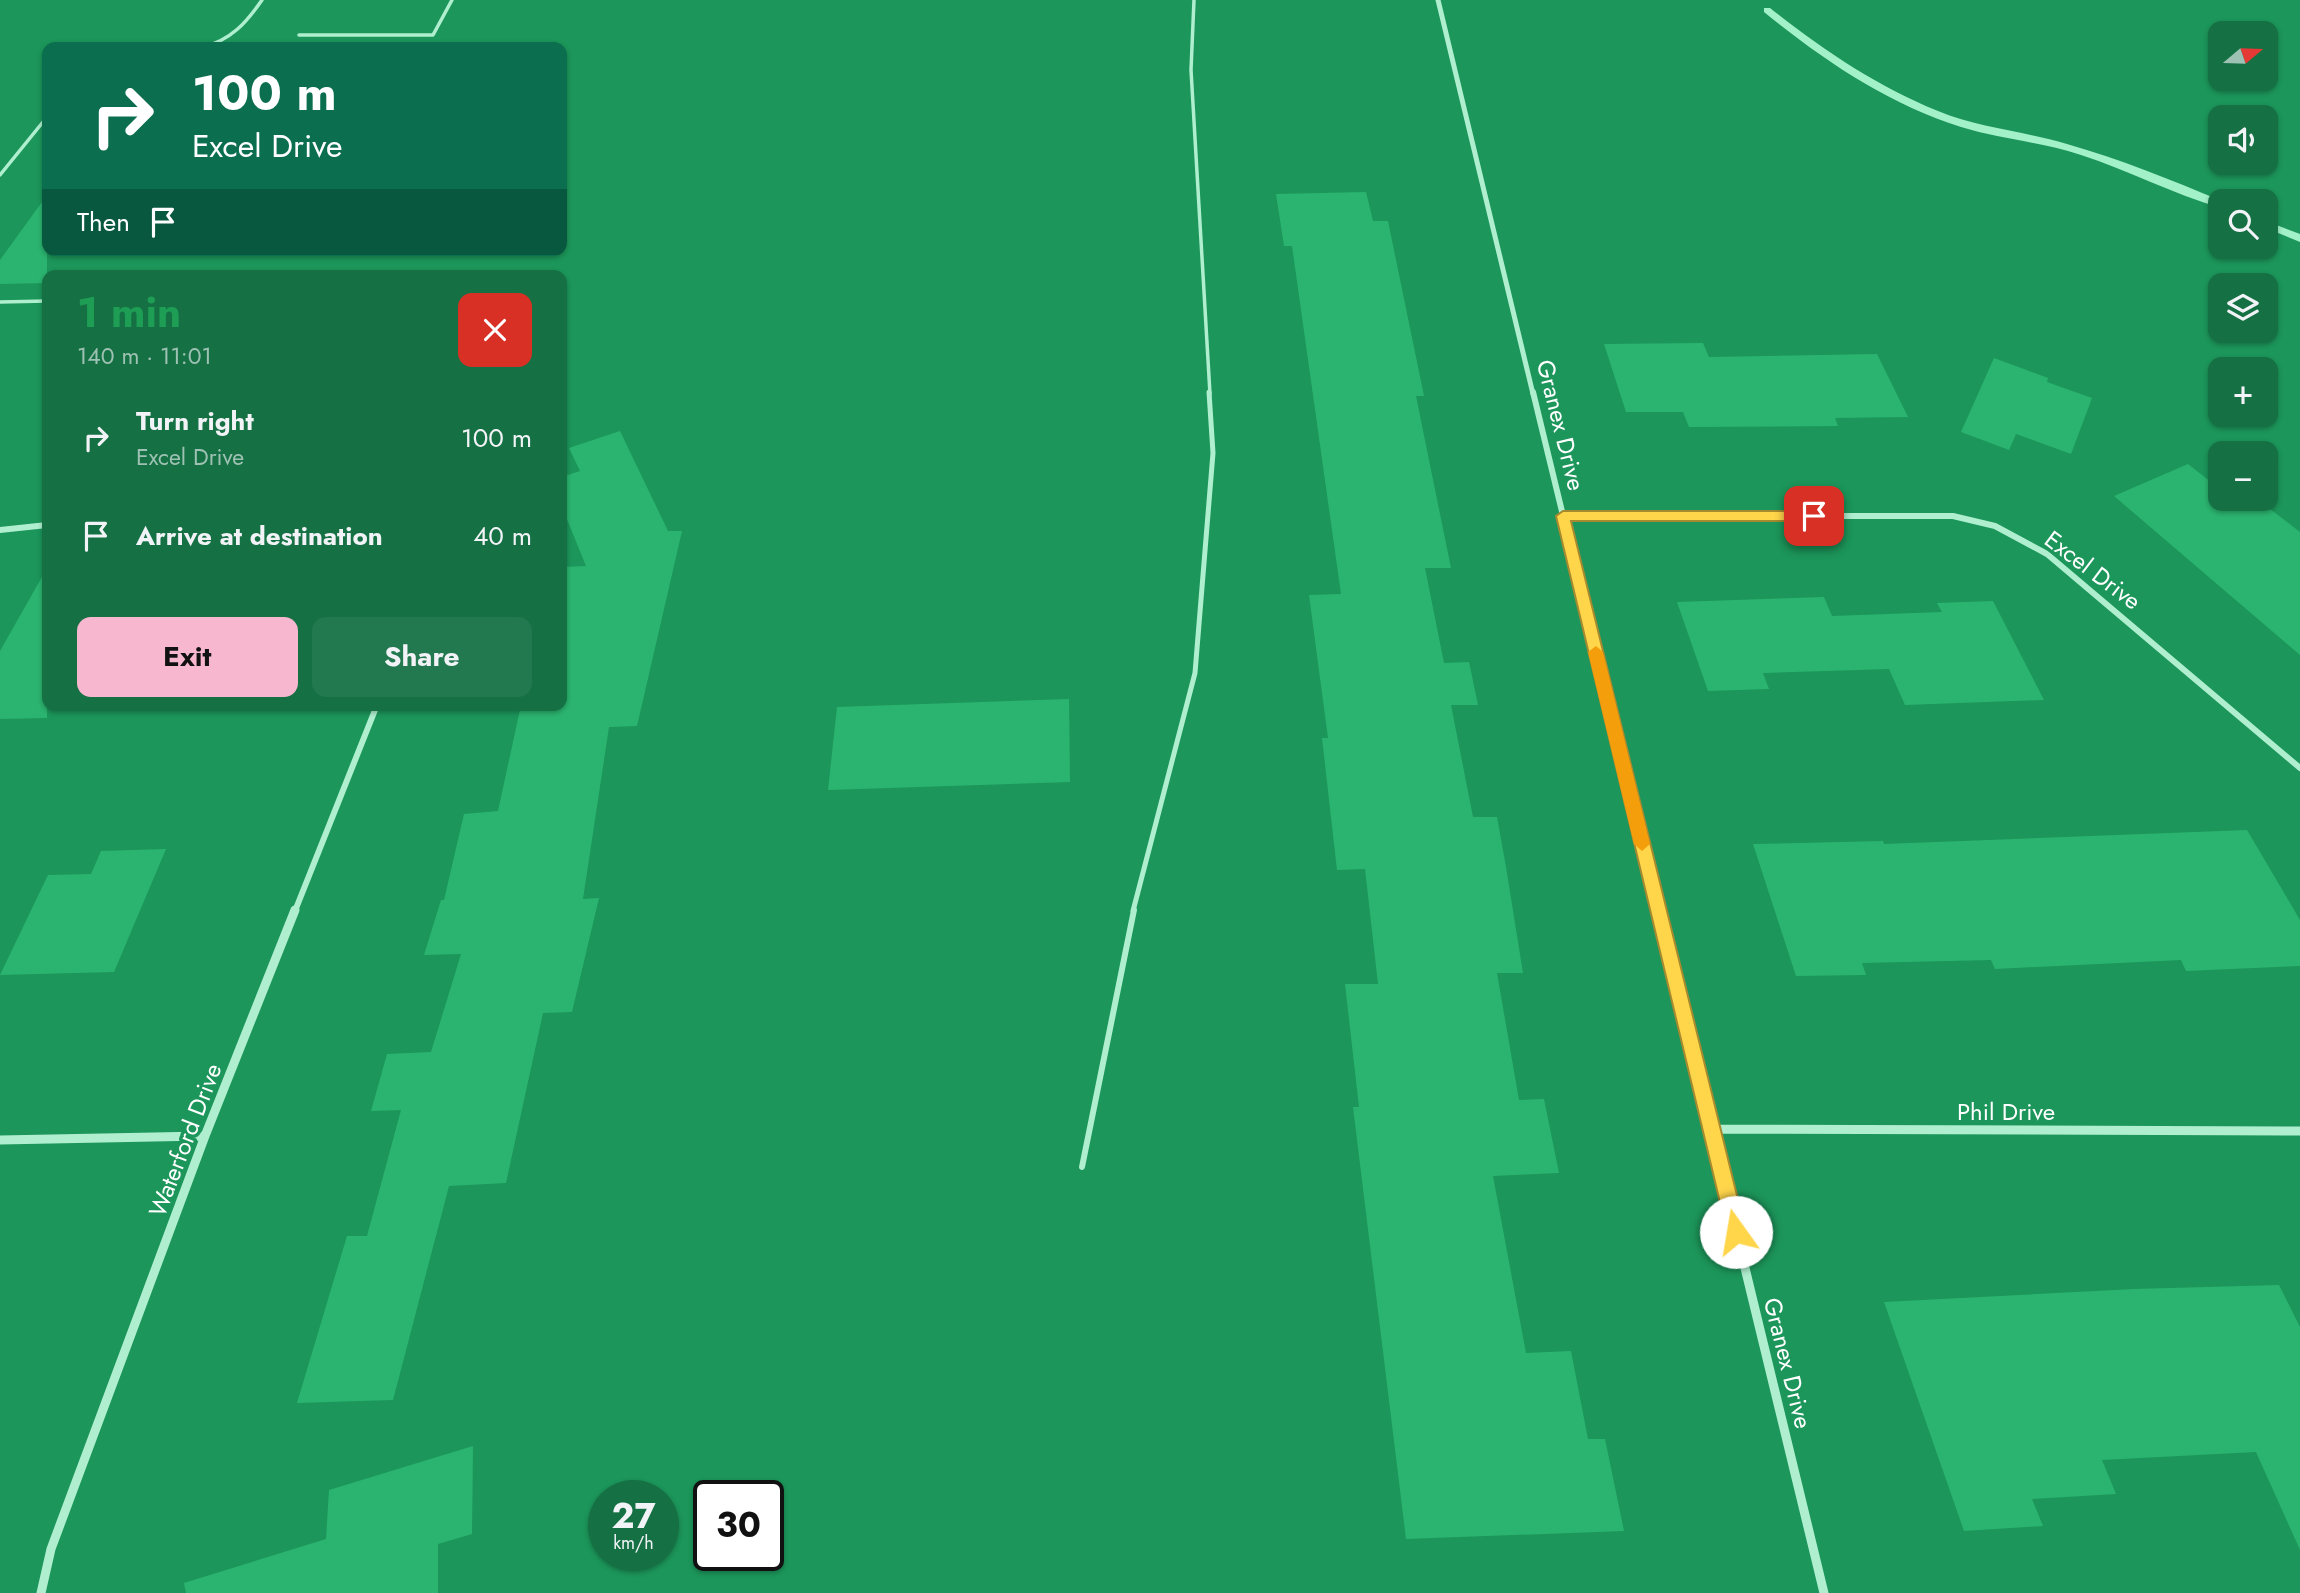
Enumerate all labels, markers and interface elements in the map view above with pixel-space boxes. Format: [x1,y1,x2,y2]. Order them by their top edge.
north arrow [2208,21,2278,91]
map controls [2208,21,2278,511]
text: 100 m [192,58,337,128]
icon: right [77,70,168,161]
button: sound [2208,105,2278,175]
text: Excel Drive [192,123,342,169]
button: search [2208,189,2278,259]
text: Then [77,203,130,241]
icon: arrive [144,203,182,241]
button: layers [2208,273,2278,343]
text: 1 min [77,282,181,343]
button: close [458,293,532,367]
text: 140 m · 11:01 [77,339,212,373]
street label: Granex Drive [1528,356,1594,494]
button: + [2208,357,2278,427]
text: Turn right [136,402,254,440]
icon: right [77,419,115,457]
text: 100 m [461,419,532,457]
text: Excel Drive [136,440,244,474]
button: − [2208,441,2278,511]
pin [1784,486,1844,546]
icon: arrive [1795,497,1833,535]
icon: arrive [77,517,115,555]
text: Arrive at destination [136,517,383,555]
text: 40 m [473,517,532,555]
street label: Excel Drive [2037,522,2149,618]
button: Exit [77,617,298,697]
button: Share [312,617,532,697]
street label: Waterford Drive [140,1058,230,1222]
street label: Phil Drive [1957,1094,2055,1129]
position arrow [1699,1195,1773,1269]
street label: Granex Drive [1755,1294,1821,1432]
speed limit sign: 30 [693,1480,784,1571]
text: 27 [611,1491,656,1541]
text: km/h [613,1530,654,1556]

